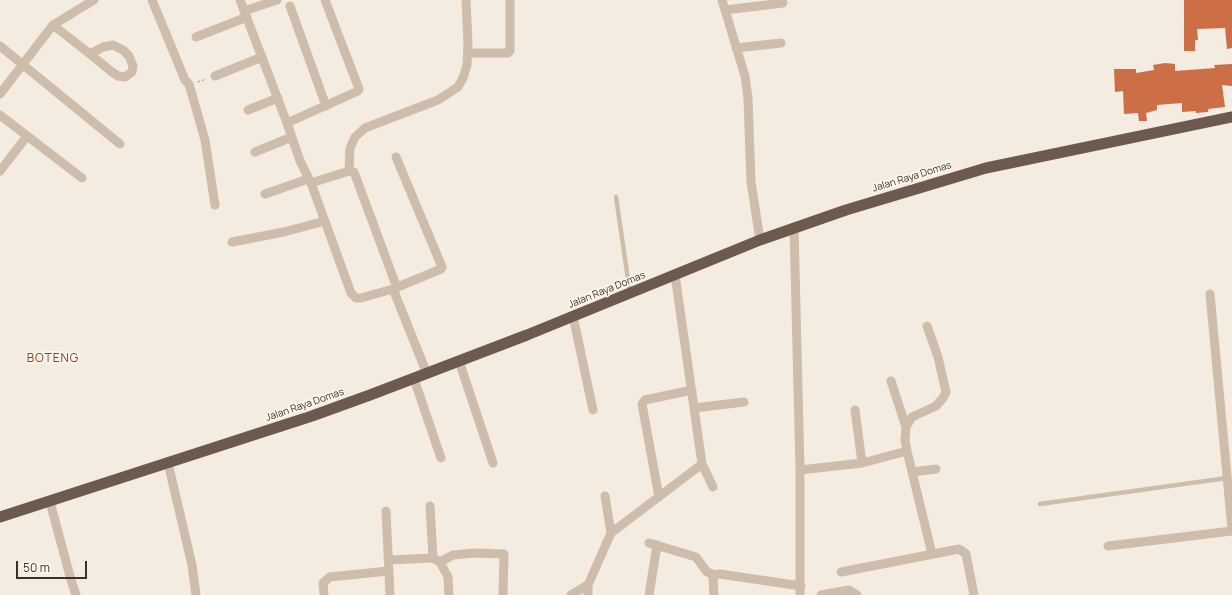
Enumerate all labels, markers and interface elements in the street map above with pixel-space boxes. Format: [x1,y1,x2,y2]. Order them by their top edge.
street label: Jalan Raya Domas [871,159,953,195]
street label: Jalan Raya Domas [567,269,647,311]
district label: BOTENG [27,352,79,366]
street label: Jalan Raya Domas [264,386,346,424]
scale bar [18,553,89,579]
text: 50 m [23,559,50,576]

